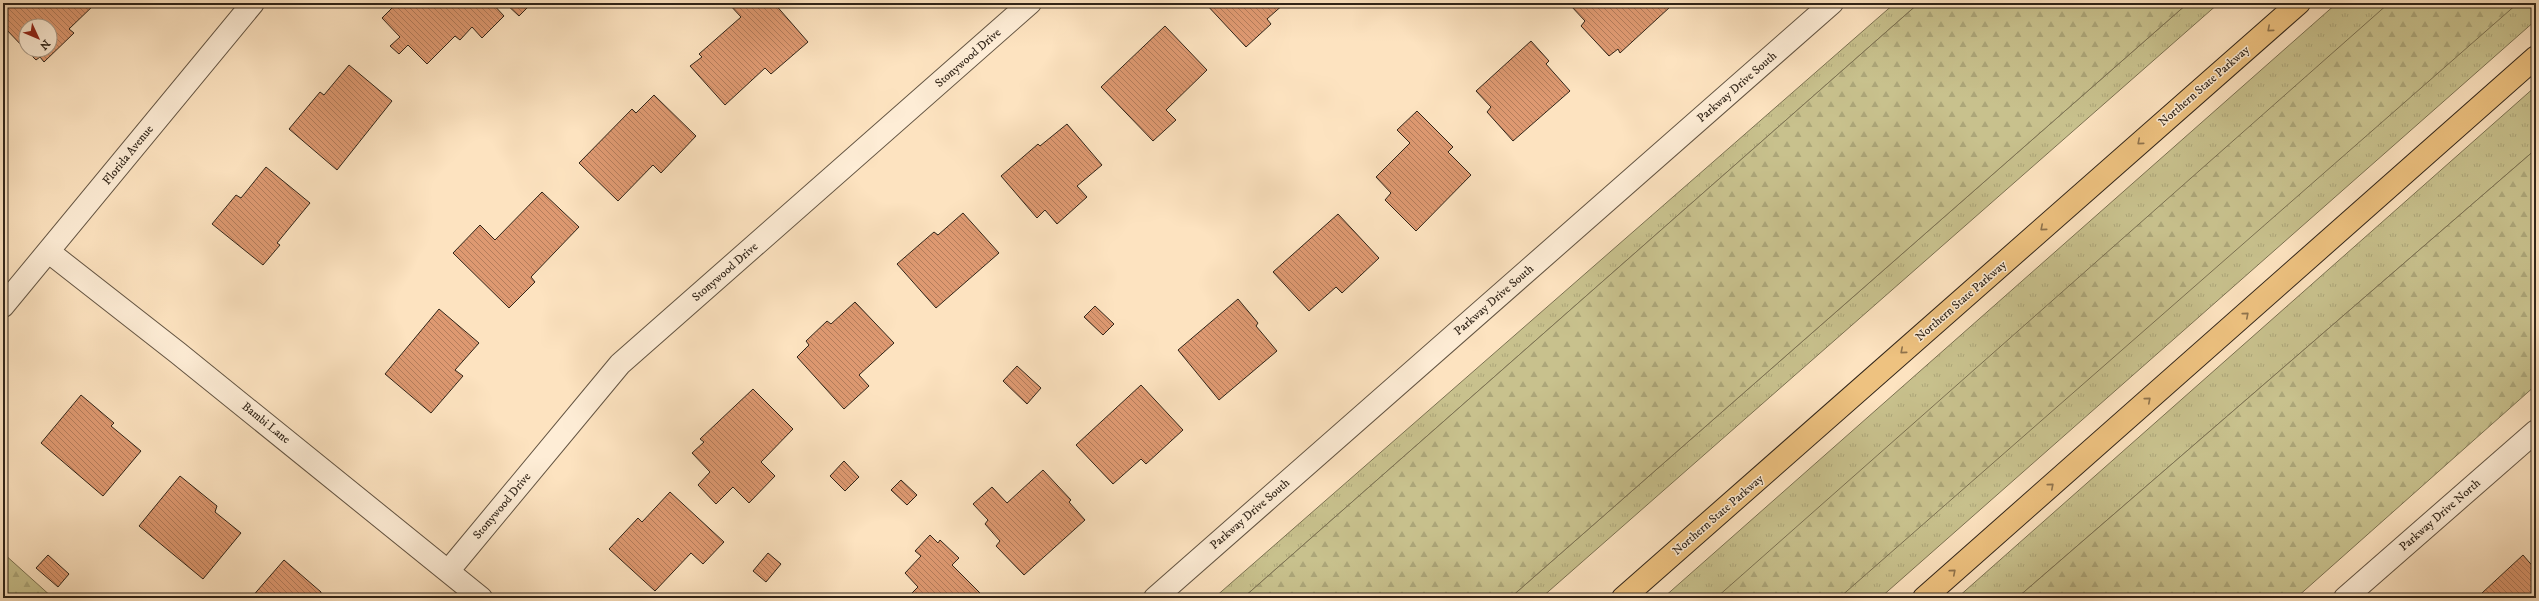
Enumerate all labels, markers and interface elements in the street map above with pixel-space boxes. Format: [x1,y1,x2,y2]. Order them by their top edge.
north arrow [18,18,58,58]
one-way arrow [2267,24,2274,31]
street label: Stonywood Drive [932,25,1004,91]
text: N [36,36,53,52]
street label: Northern State Parkway [2155,42,2253,130]
street label: Parkway Drive South [1694,48,1780,126]
street label: Florida Avenue [99,122,157,188]
one-way arrow [2138,138,2145,145]
one-way arrow [2040,224,2048,231]
street label: Stonywood Drive [689,239,761,305]
street label: Northern State Parkway [1912,257,2010,345]
street label: Parkway Drive South [1451,261,1537,339]
one-way arrow [2241,312,2249,319]
one-way arrow [1901,347,1908,354]
one-way arrow [2144,398,2151,405]
street label: Bambi Lane [239,399,293,447]
street label: Stonywood Drive [470,470,534,542]
street label: Northern State Parkway [1669,471,1767,559]
street label: Parkway Drive South [1207,475,1293,553]
street label: Parkway Drive North [2396,475,2484,554]
one-way arrow [2046,484,2054,491]
one-way arrow [1949,570,1956,577]

